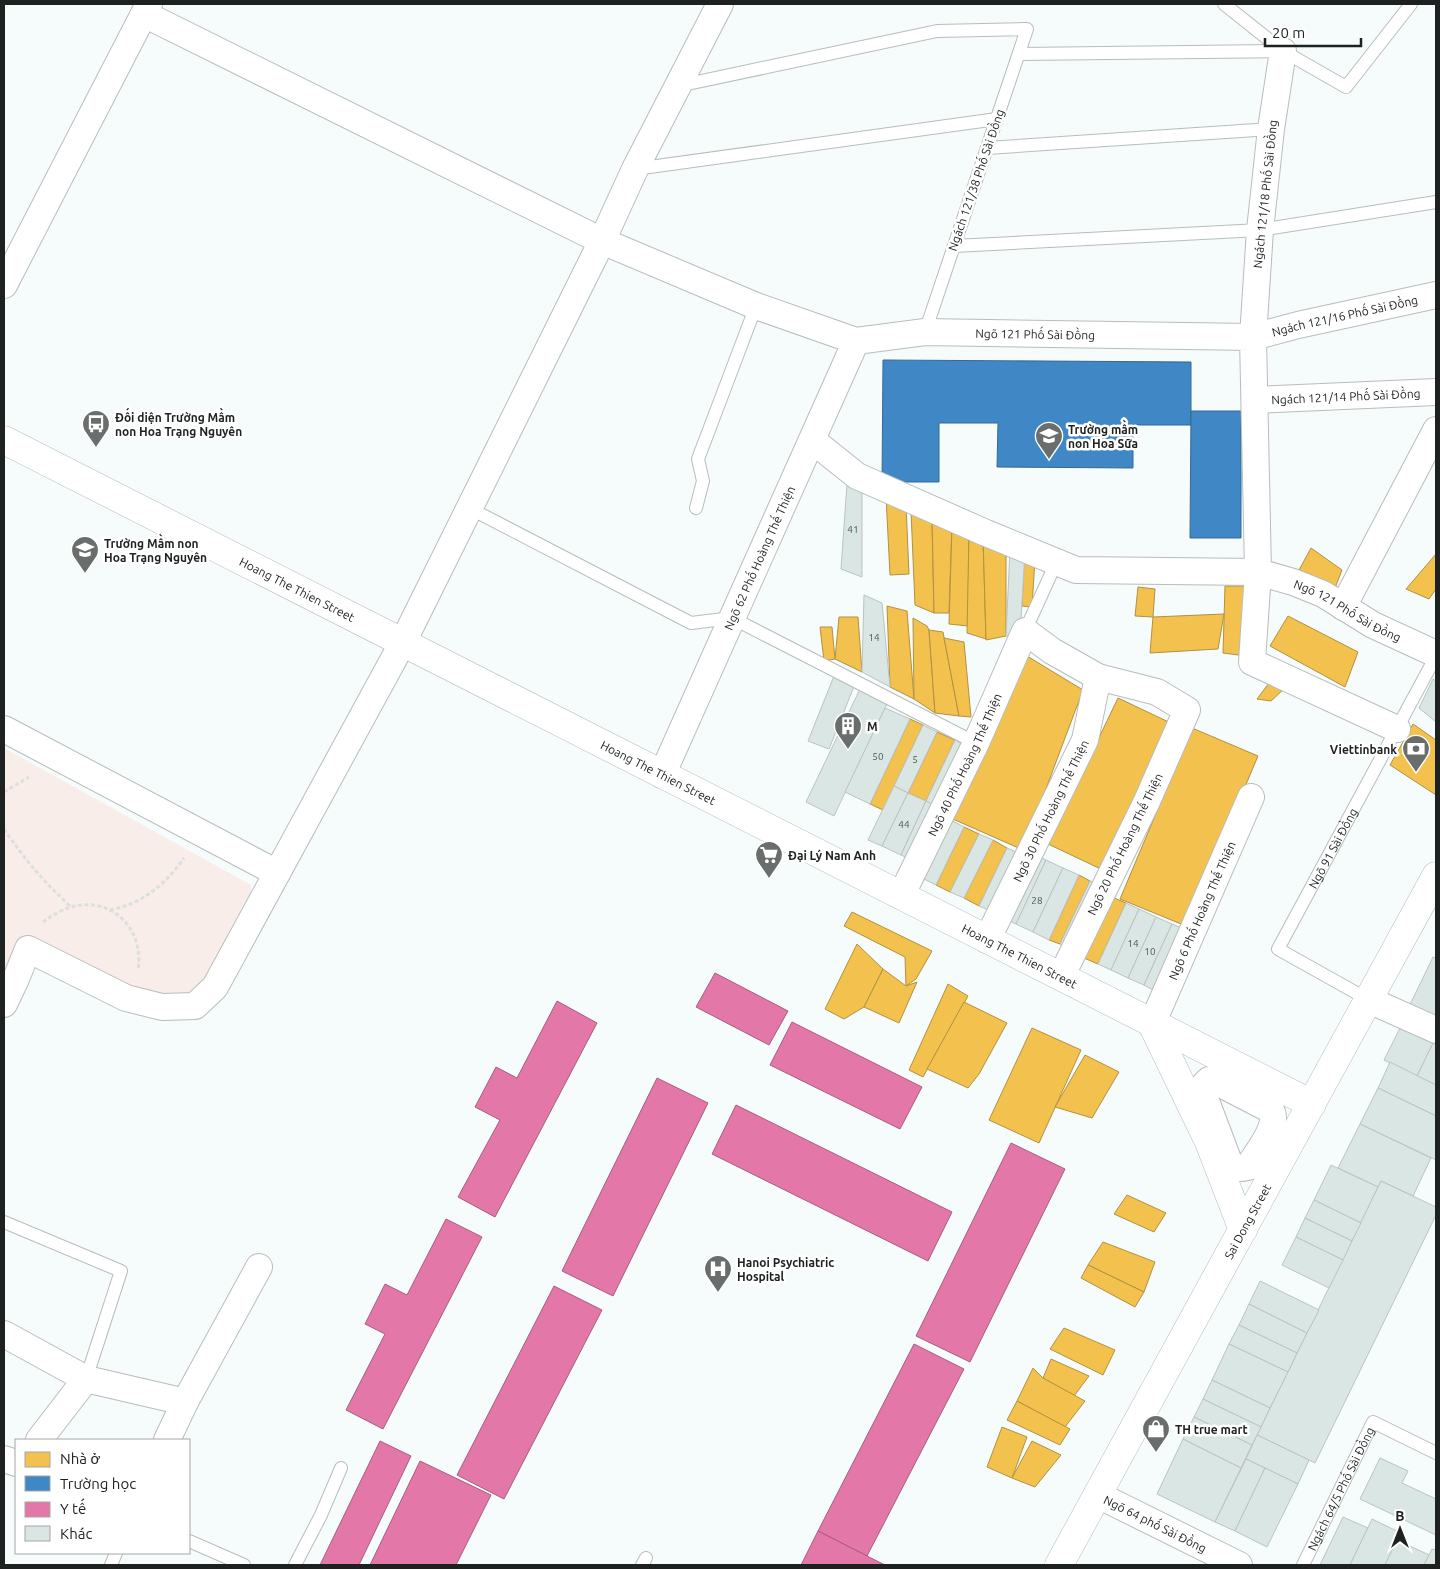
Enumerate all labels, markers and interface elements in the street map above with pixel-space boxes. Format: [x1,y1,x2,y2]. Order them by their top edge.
scale bar [1265,15,1361,47]
text: 20 m [1272,24,1305,41]
street label: Ngách 121/38 Phố Sài Đồng [945,107,1006,253]
street label: Ngách 121/18 Phố Sài Đồng [1250,119,1279,269]
street label: Ngách 121/16 Phố Sài Đồng [1270,293,1419,338]
street label: Ngõ 121 Phố Sài Đồng [975,326,1095,341]
street label: Ngách 121/14 Phố Sài Đồng [1271,386,1421,406]
place label: Đối diện Trường Mầm non Hoa Trạng Nguyên [115,407,242,438]
bus stop icon: Đối diện Trường Mầm non Hoa Trạng Nguyên [81,409,111,448]
place label: Trường mầm non Hoa Sữa [1068,419,1138,450]
school or university icon: Trường mầm non Hoa Sữa [1034,421,1064,460]
street label: Ngõ 62 Phố Hoàng Thế Thiện [721,484,797,632]
house number: 41 [847,524,859,535]
place label: Trường Mầm non Hoa Trạng Nguyên [104,533,207,564]
school or university icon: Trường Mầm non Hoa Trạng Nguyên [70,535,100,574]
street label: Hoang The Thien Street [238,554,357,624]
street label: Ngõ 121 Phố Sài Đồng [1292,577,1403,644]
house number: 14 [868,632,880,643]
street label: Ngõ 40 Phố Hoàng Thế Thiện [925,691,1004,838]
building icon: M [833,711,863,750]
place label: M [867,720,878,733]
bank icon: Viettinbank [1401,734,1431,773]
street label: Hoang The Thien Street [599,738,718,807]
street label: Ngõ 30 Phố Hoàng Thế Thiện [1010,738,1091,884]
place label: Viettinbank [1330,743,1397,756]
house number: 50 [872,751,884,762]
house number: 5 [912,754,918,765]
street label: Ngõ 20 Phố Hoàng Thế Thiện [1084,771,1166,917]
street label: Ngõ 91 Sài Đồng [1306,806,1359,890]
house number: 44 [898,819,910,830]
street label: Ngõ 6 Phố Hoàng Thế Thiện [1166,839,1237,981]
supermarket icon: Đại Lý Nam Anh [754,840,784,879]
place label: Đại Lý Nam Anh [788,849,876,862]
house number: 28 [1031,895,1043,906]
street label: Hoang The Thien Street [960,921,1080,990]
house number: 14 [1127,938,1139,949]
house number: 10 [1144,946,1156,957]
street label: Sai Dong Street [1221,1181,1273,1261]
hospital icon: Hanoi Psychiatric Hospital [703,1254,733,1293]
place label: Hanoi Psychiatric Hospital [737,1256,834,1283]
shop icon: TH true mart [1141,1414,1171,1453]
place label: TH true mart [1175,1423,1248,1436]
street label: Ngách 64/5 Phố Sài Đồng [1305,1425,1376,1552]
legend [15,1439,190,1554]
text: Nhà ở [60,1450,100,1467]
text: Trường học [60,1475,136,1492]
street label: Ngõ 64 phố Sài Đồng [1102,1493,1209,1554]
text: Y tế [60,1498,86,1517]
north arrow [1375,1504,1425,1554]
text: B [1395,1508,1405,1524]
text: Khác [60,1525,92,1542]

